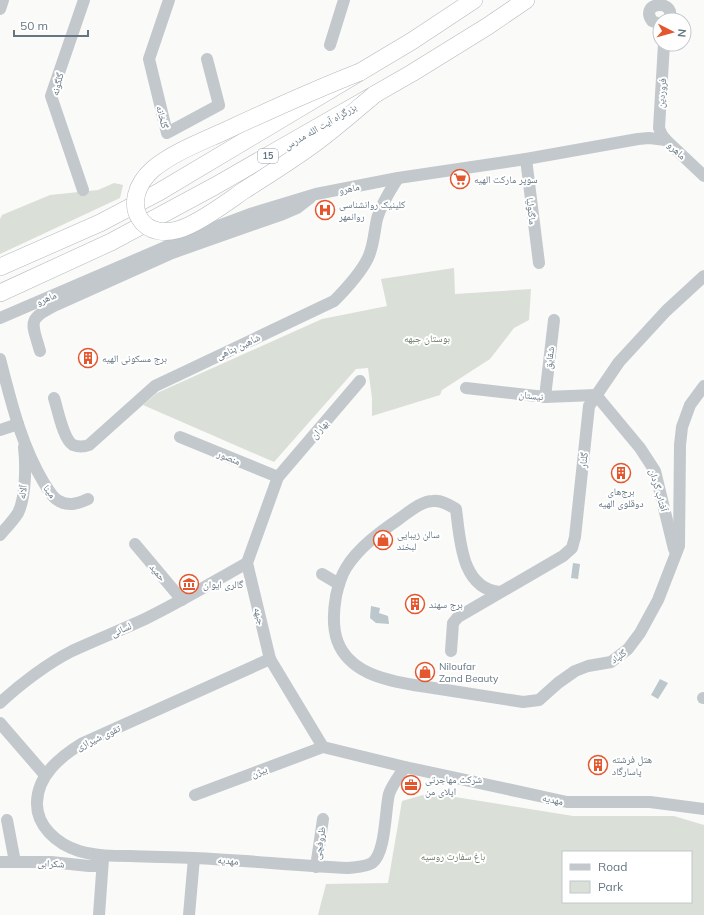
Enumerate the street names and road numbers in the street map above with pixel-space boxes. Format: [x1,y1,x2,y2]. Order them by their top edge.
street label: گلگونه [48,71,67,97]
street label: فروردین [654,78,669,109]
street label: بزرگراه آیت الله مدرس [282,100,359,153]
street label: گلخانه [153,104,172,130]
street label: ماهرو [665,138,689,163]
road number: 15 [258,149,278,163]
street label: ماهرو [338,180,361,197]
street label: ماگنولیا [523,197,540,226]
street label: ماهرو [34,288,59,309]
street label: شاهین پناهی [214,330,263,362]
street label: شقایق [542,346,557,370]
street label: نیستان [518,388,544,403]
street label: بهاران [308,417,331,442]
street label: منصور [214,447,243,468]
street label: گلنار [576,451,591,470]
street label: آفتاب گردان [646,467,671,513]
street label: مینا [40,482,59,501]
street label: آلاله [15,484,30,500]
street label: حمید [147,561,169,584]
street label: جبهه [251,606,268,627]
street label: لسانی [109,619,133,640]
street label: گلپاد [608,646,629,667]
street label: تقوی شیرازی [74,722,122,753]
street label: بیژن [249,762,269,780]
street label: مهدیه [541,791,565,808]
street label: ظروفچی [310,825,329,860]
street label: مهدیه [217,853,239,868]
street label: شکرابی [37,856,65,871]

